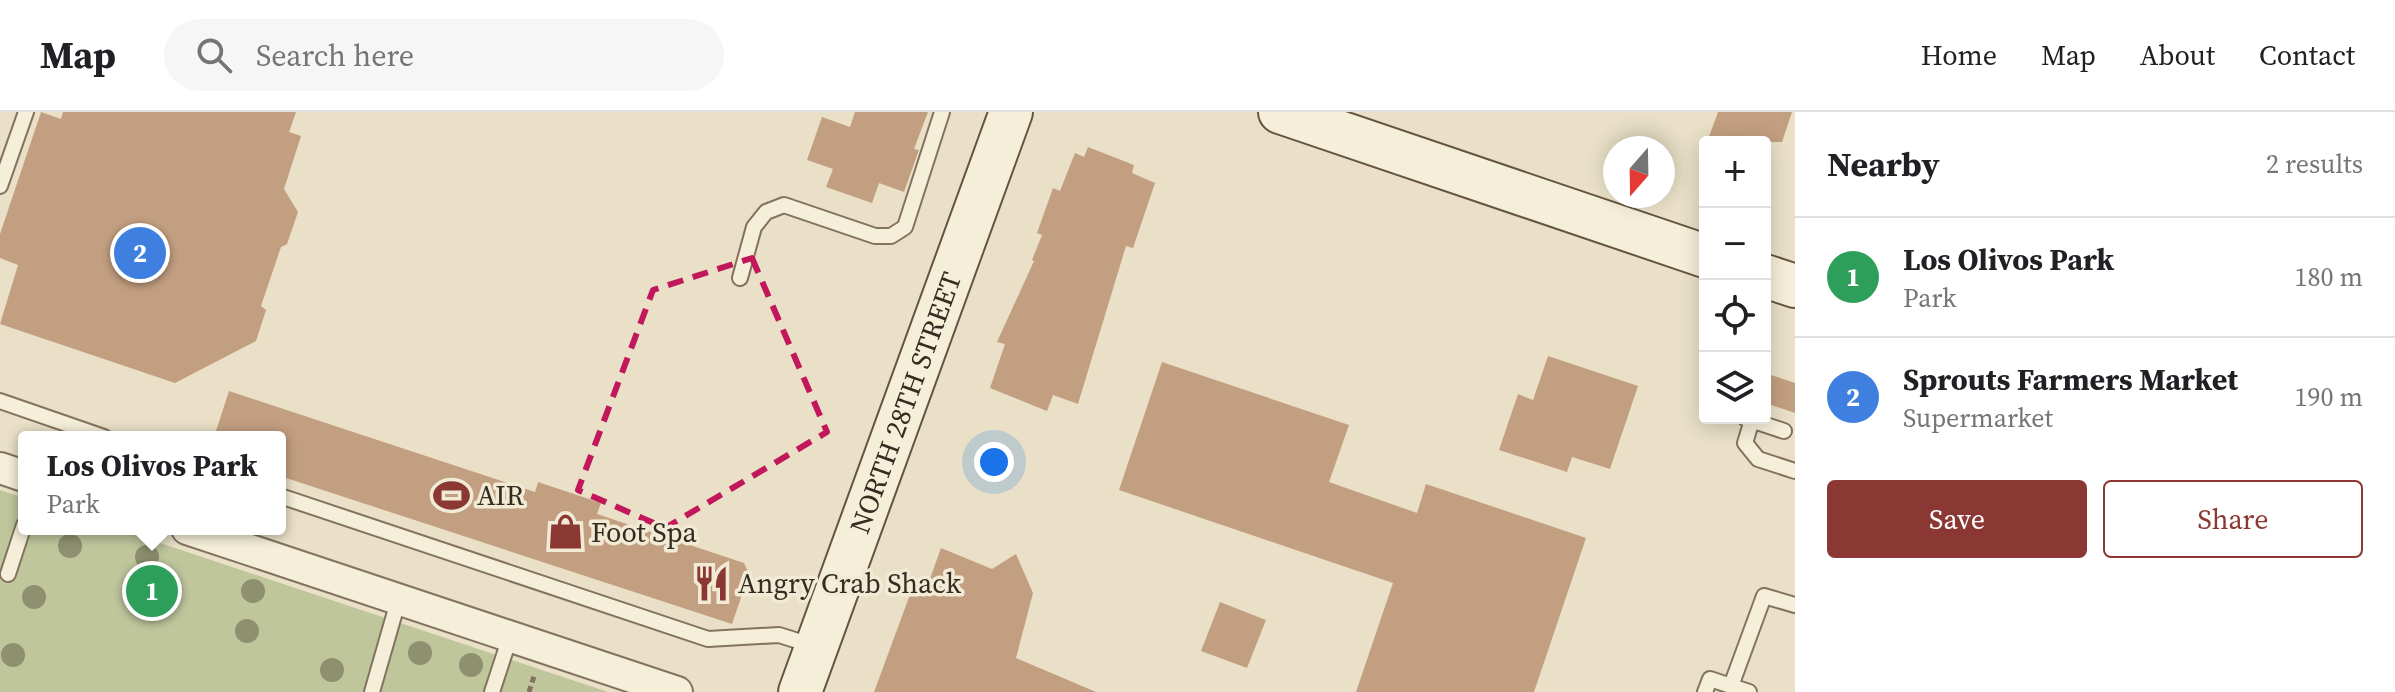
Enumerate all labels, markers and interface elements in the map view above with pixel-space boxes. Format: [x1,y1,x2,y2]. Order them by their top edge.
search box [164,19,724,91]
text: Map [40,29,116,81]
icon: search [192,33,236,77]
text: Search here [256,35,414,76]
text: Home [1921,36,1997,74]
text: Map [2041,36,2096,74]
text: About [2140,36,2215,74]
text: Contact [2259,36,2355,74]
north arrow [1603,136,1675,208]
map controls [1699,136,1771,424]
button: + [1699,136,1771,208]
text: Nearby [1827,141,1940,187]
text: 2 results [2266,146,2363,182]
button: − [1699,208,1771,280]
pin: 2 [114,223,166,283]
text: Los Olivos Park [1903,239,2114,280]
text: 1 [1846,259,1860,295]
text: 180 m [2295,259,2363,295]
street label: NORTH 28TH STREET [840,267,970,539]
button: locate [1699,280,1771,352]
text: Park [1903,280,1956,316]
button: layers [1699,352,1771,424]
text: Sprouts Farmers Market [1903,359,2238,400]
text: 2 [1846,379,1860,415]
text: 190 m [2295,379,2363,415]
text: Supermarket [1903,400,2053,436]
popup [18,431,286,535]
your location [974,442,1014,482]
text: Los Olivos Park [46,445,258,486]
sports icon: AIR [432,476,470,514]
place label: AIR [477,476,524,514]
button: Save [1827,480,2087,558]
button: Share [2103,480,2363,558]
text: Park [46,486,100,522]
shop icon: Foot Spa [546,513,584,551]
place label: Foot Spa [591,513,698,551]
pin: 1 [126,561,178,621]
restaurant icon: Angry Crab Shack [693,564,731,602]
place label: Angry Crab Shack [738,564,962,602]

